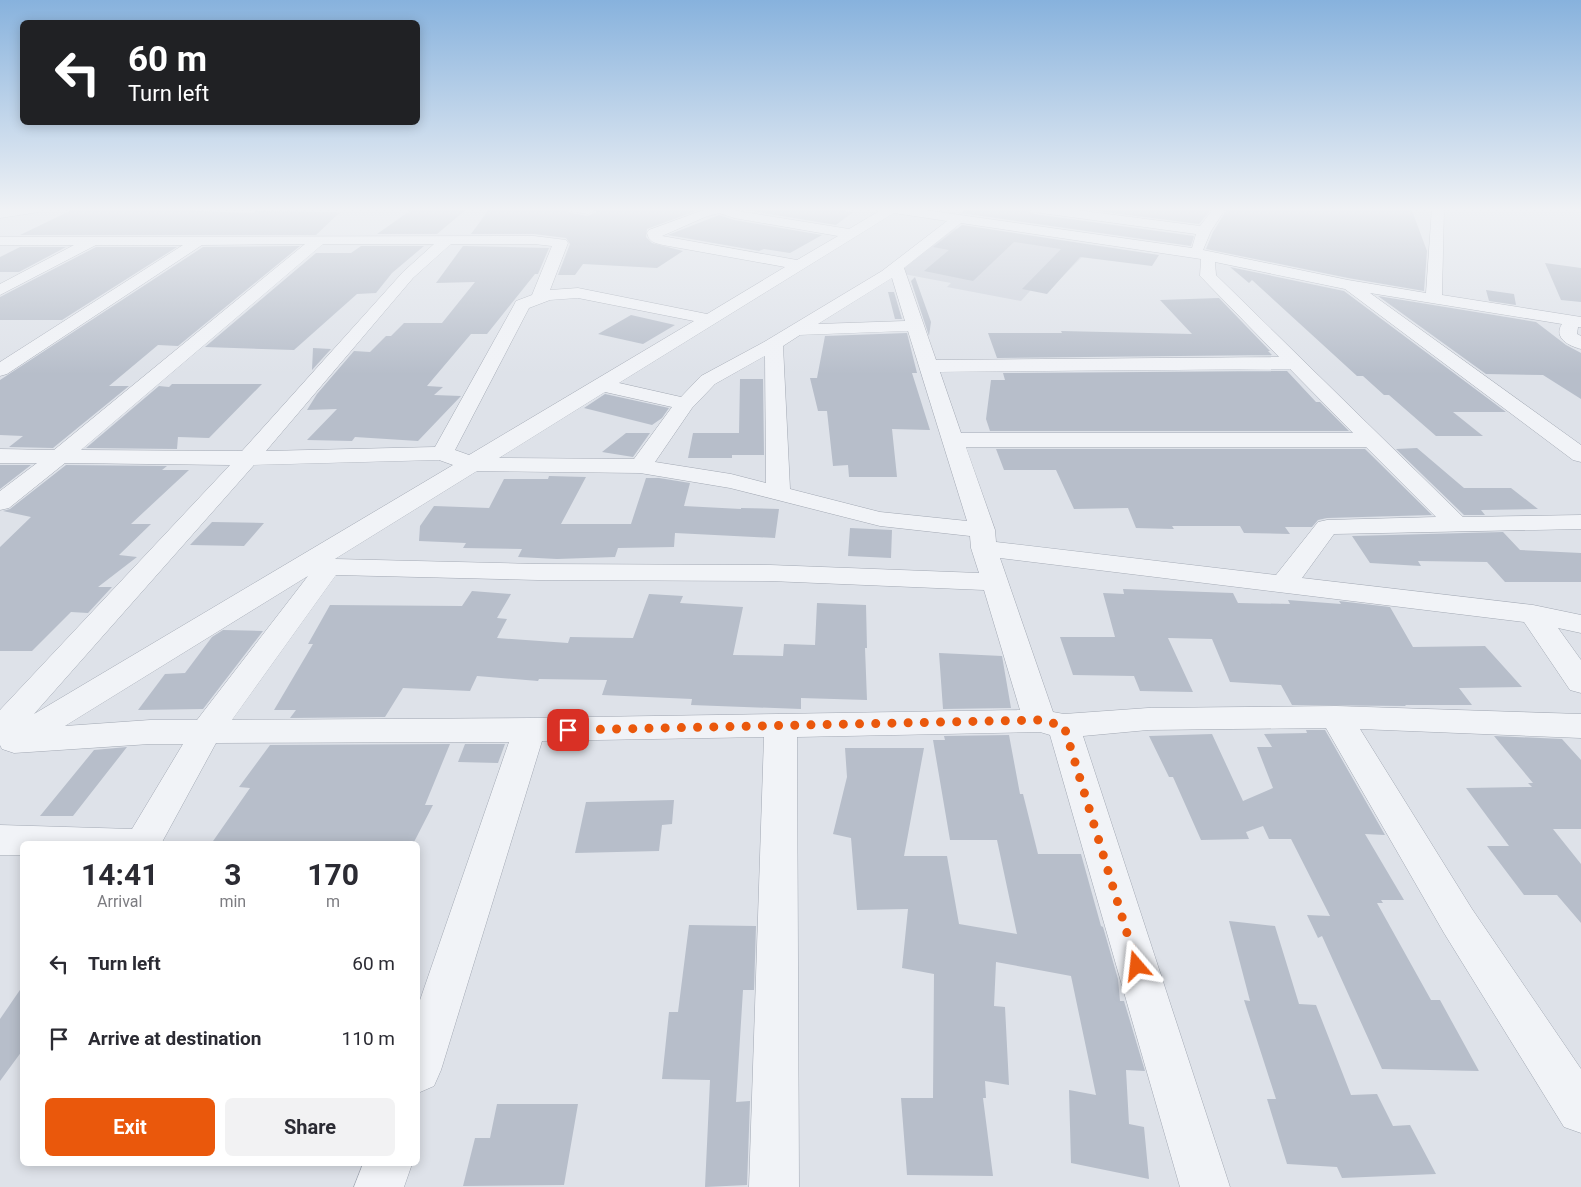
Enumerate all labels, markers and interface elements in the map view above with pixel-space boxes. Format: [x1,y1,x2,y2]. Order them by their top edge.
text: 60 m [128,39,207,80]
icon: left [45,40,110,105]
text: Turn left [128,81,209,106]
pin [547,709,589,751]
icon: arrive [554,716,582,744]
text: 14:41 [81,857,158,892]
text: 3 [224,857,241,892]
text: 170 [307,857,359,892]
text: Arrival [97,892,142,911]
text: min [219,892,246,911]
text: m [326,892,340,911]
position arrow [1110,939,1162,991]
icon: left [45,950,73,978]
text: Turn left [88,952,161,975]
text: 60 m [352,952,395,975]
icon: arrive [45,1025,73,1053]
text: Arrive at destination [88,1027,261,1050]
text: 110 m [342,1027,395,1050]
button: Exit [45,1098,215,1156]
button: Share [225,1098,395,1156]

